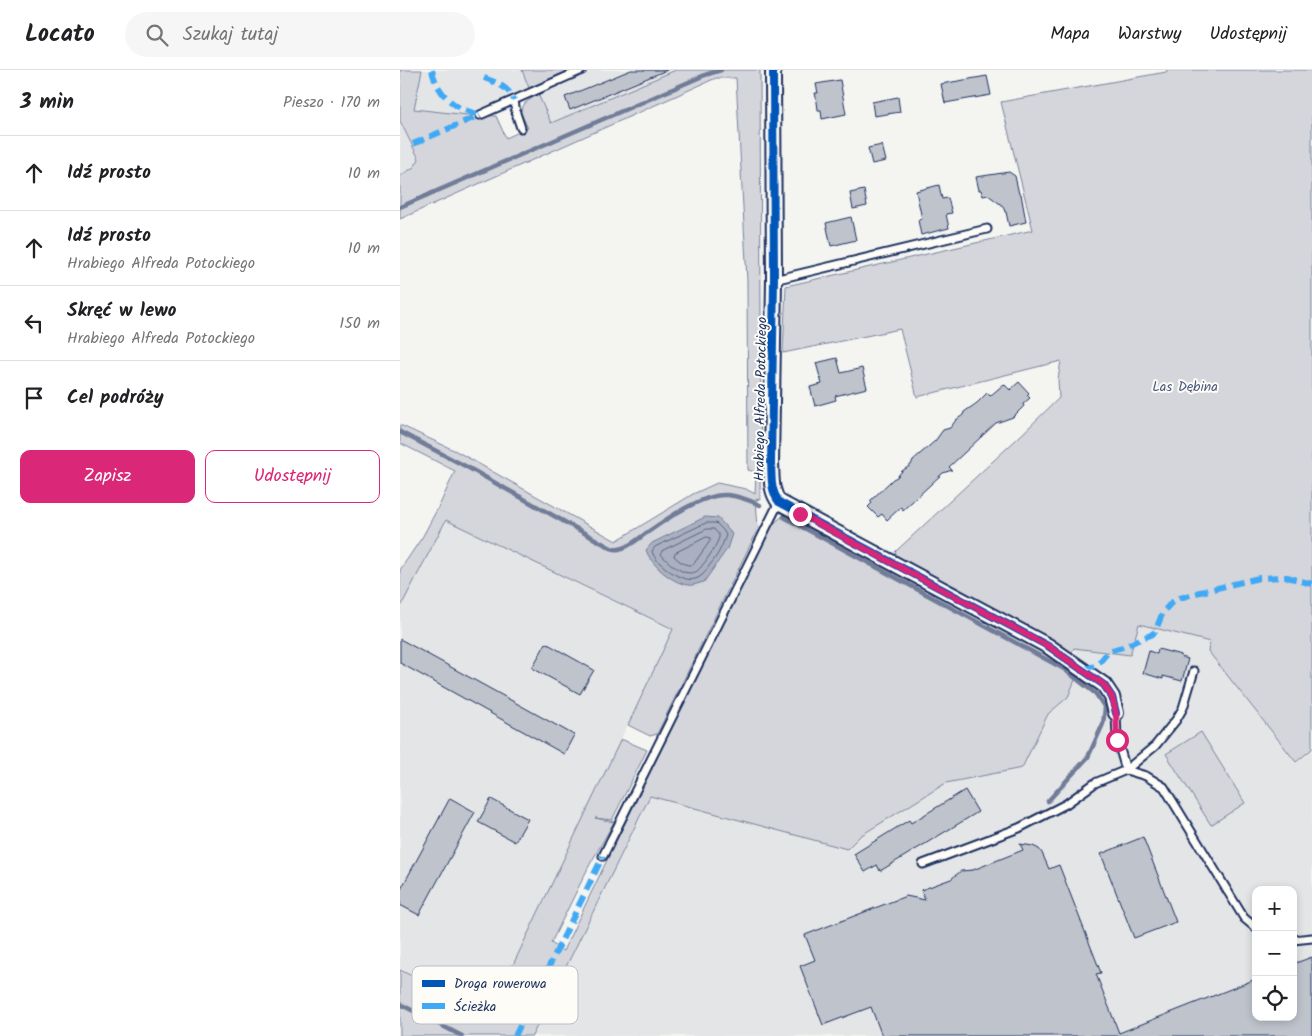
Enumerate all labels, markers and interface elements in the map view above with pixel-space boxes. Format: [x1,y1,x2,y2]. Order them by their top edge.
search box [125,12,475,57]
text: Locato [25,15,95,54]
text: Szukaj tutaj [183,20,278,50]
text: Mapa [1050,20,1090,49]
text: Warstwy [1118,20,1182,49]
text: Udostępnij [1210,20,1287,49]
icon: search [143,21,171,49]
text: 3 min [20,86,74,119]
text: Pieszo · 170 m [283,90,380,115]
text: Idź prosto [67,158,151,188]
icon: ahead [20,159,48,187]
text: 10 m [348,161,380,186]
text: Idź prosto [67,221,151,251]
icon: ahead [20,234,48,262]
text: 10 m [348,236,380,261]
text: Hrabiego Alfreda Potockiego [67,251,255,276]
text: Skręć w lewo [67,296,176,326]
icon: left [20,309,48,337]
text: 150 m [339,311,380,336]
street label: Hrabiego Alfreda Potockiego [749,317,773,482]
text: Hrabiego Alfreda Potockiego [67,326,255,351]
park label: Las Dębina [1152,376,1218,398]
text: Cel podróży [67,383,164,413]
icon: arrive [20,384,48,412]
button: Zapisz [20,450,195,503]
button: Udostępnij [205,450,380,503]
route end [789,503,812,526]
route start [1106,729,1129,752]
map controls [1252,886,1297,1021]
button: + [1252,886,1297,931]
button: − [1252,931,1297,976]
legend [412,966,578,1024]
text: Droga rowerowa [454,973,547,995]
button: locate [1252,976,1297,1021]
text: Ścieżka [454,996,496,1018]

